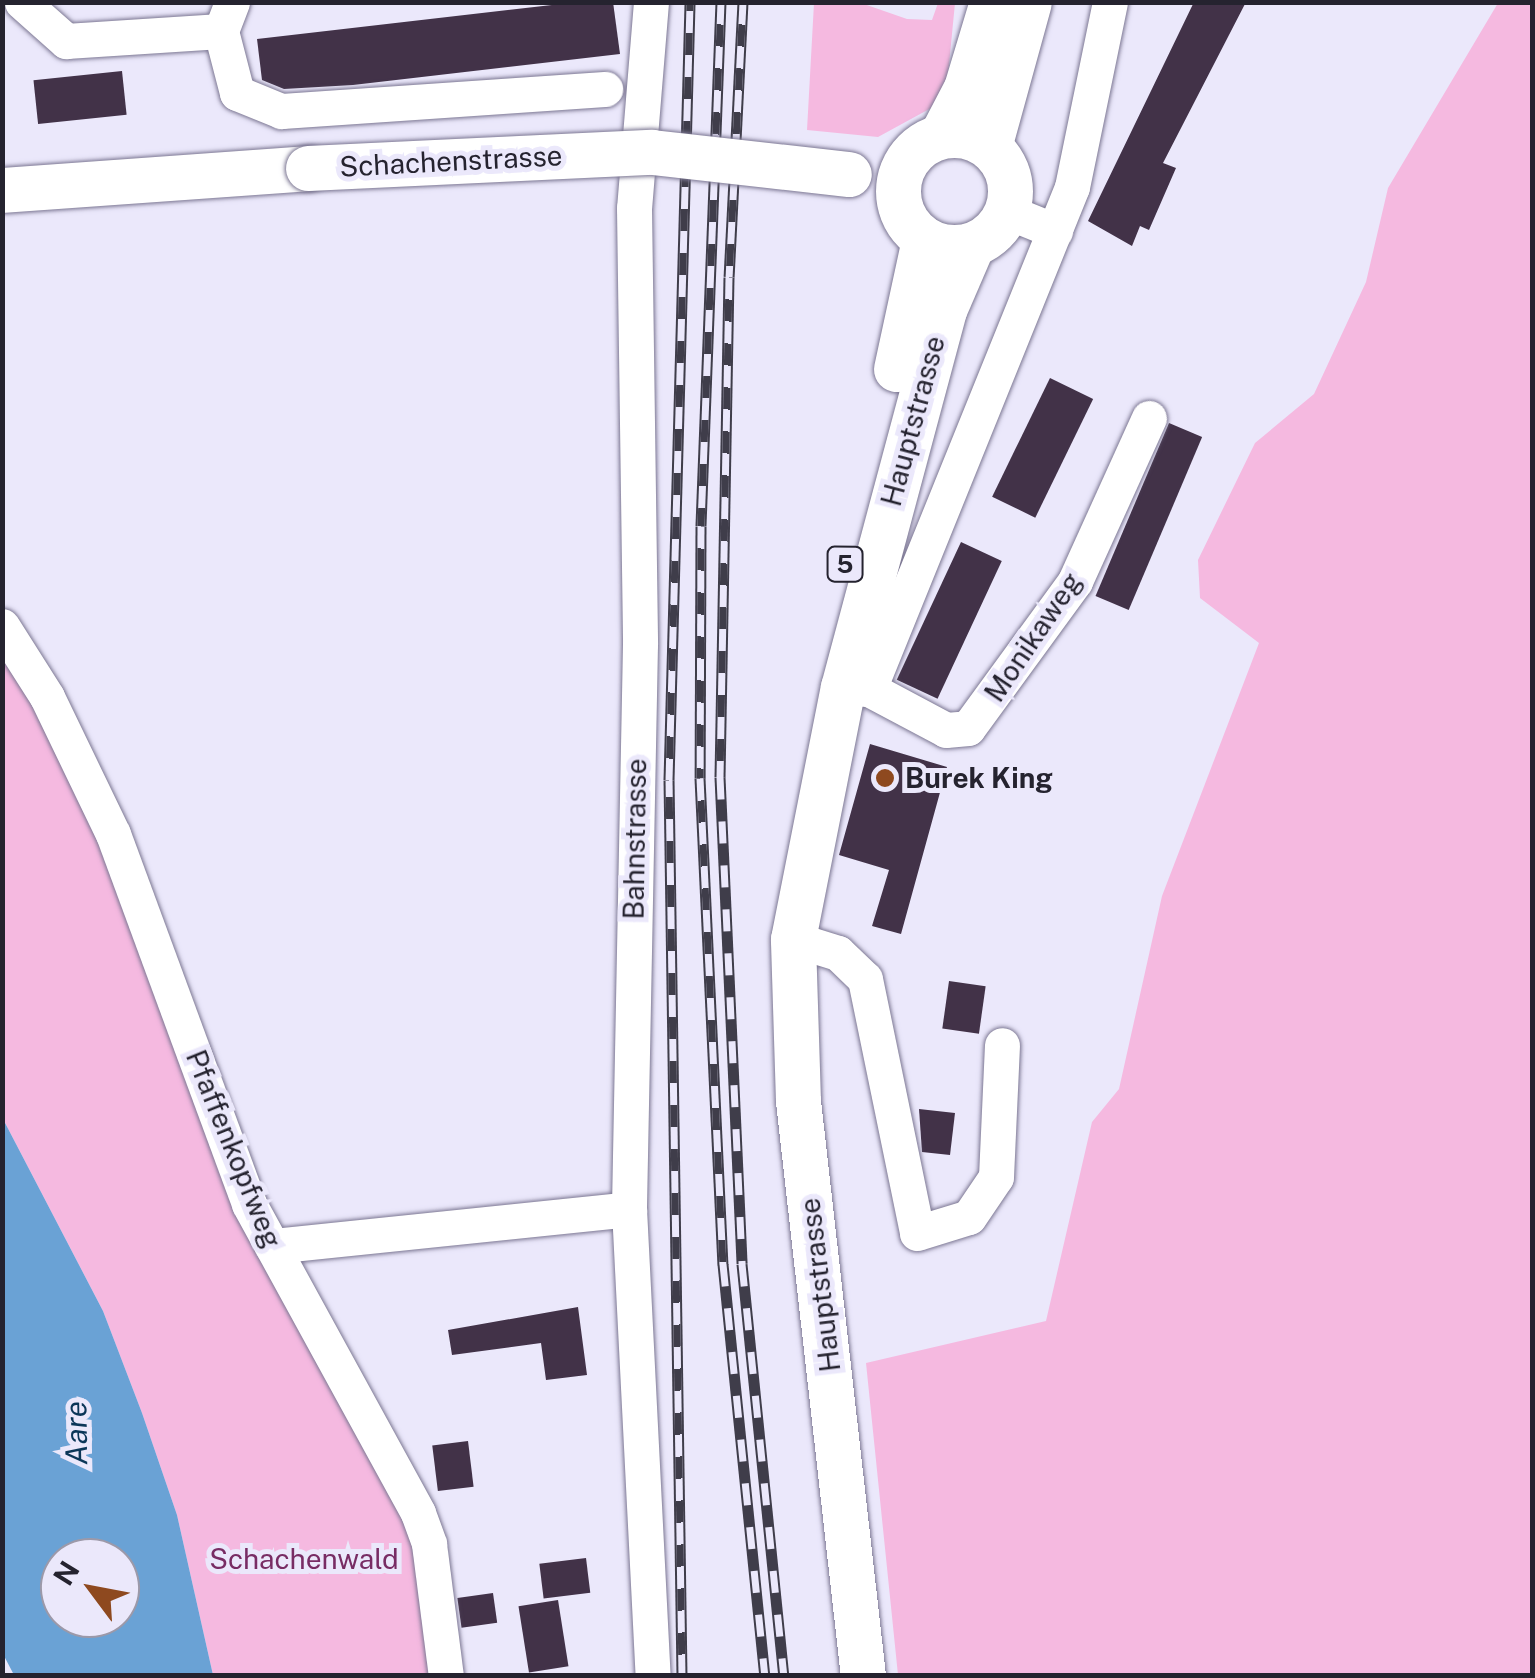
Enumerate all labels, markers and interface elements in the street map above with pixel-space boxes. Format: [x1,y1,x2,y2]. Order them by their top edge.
street label: Schachenstrasse [339,138,563,184]
street label: Hauptstrasse [874,332,952,510]
road number: 5 [825,544,865,584]
street label: Monikaweg [977,566,1089,708]
street label: Bahnstrasse [617,758,653,920]
place label: Burek King [905,761,1053,795]
marker: Burek King [874,767,896,789]
street label: Pfaffenkopfweg [179,1045,289,1253]
street label: Hauptstrasse [793,1196,847,1374]
water label: Aare [57,1401,95,1465]
north arrow [40,1538,140,1638]
park label: Schachenwald [209,1542,399,1576]
text: N [46,1555,86,1591]

